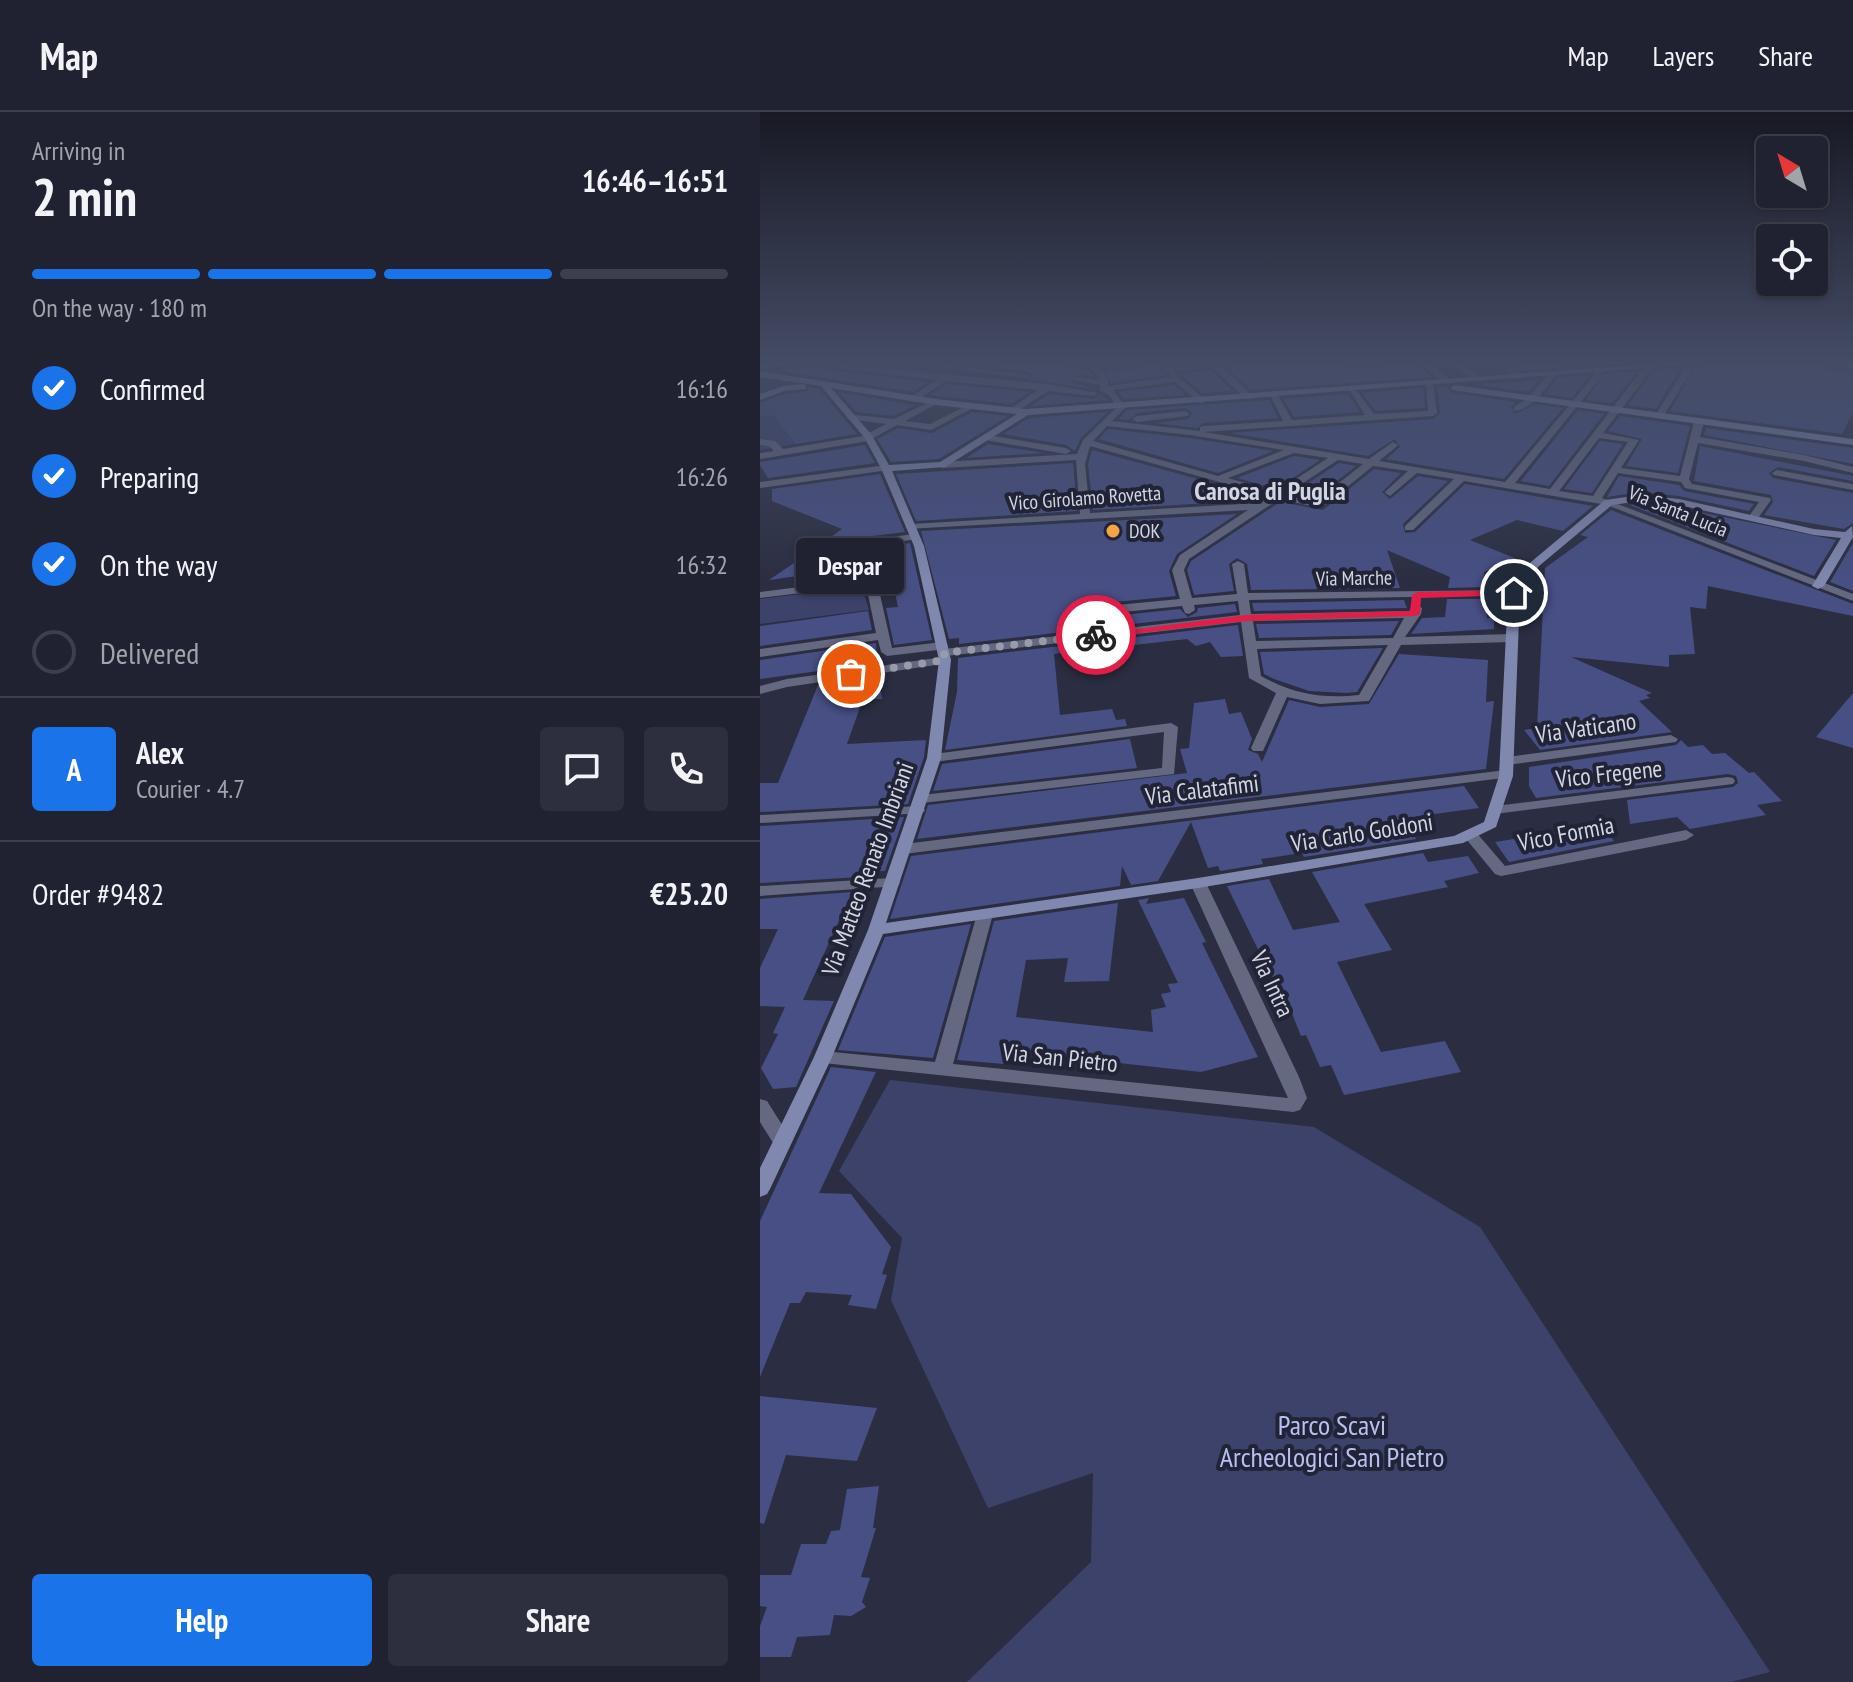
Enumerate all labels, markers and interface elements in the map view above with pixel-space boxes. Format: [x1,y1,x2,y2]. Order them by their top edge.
text: Map [40,31,98,80]
text: Map [1567,37,1609,74]
text: Layers [1653,37,1714,74]
text: Share [1758,37,1813,74]
text: Arriving in [32,134,125,167]
north arrow [1756,136,1828,208]
map controls [1756,136,1828,296]
text: 16:46–16:51 [582,161,728,200]
text: 2 min [32,163,137,230]
button: locate [1756,224,1828,296]
text: On the way · 180 m [32,291,207,324]
icon: check [32,366,76,410]
text: Confirmed [100,369,205,408]
text: 16:16 [676,372,728,405]
icon: check [32,454,76,498]
text: Preparing [100,457,199,496]
text: 16:26 [676,460,728,493]
district label: Canosa di Puglia [1194,474,1346,507]
street label: Via Santa Lucia [1623,479,1732,543]
street label: Vico Girolamo Rovetta [1007,480,1162,516]
place label: DOK [1129,518,1160,544]
marker: DOK [1104,522,1122,540]
callout: Despar [797,538,905,594]
icon: check [32,542,76,586]
text: On the way [100,545,217,584]
text: 16:32 [676,548,728,581]
text: Despar [818,549,882,582]
pin [1480,559,1548,627]
street label: Via Marche [1315,564,1392,592]
icon: home [1492,571,1536,615]
courier [1056,595,1136,675]
icon: bike [1074,613,1118,657]
text: Delivered [100,633,199,672]
pin [817,640,885,708]
icon: bag [829,652,873,696]
street label: Via Vaticano [1533,705,1638,750]
button: chat [540,727,624,811]
button: phone [644,727,728,811]
text: Alex [136,733,184,772]
text: A [66,750,82,789]
street label: Vico Fregene [1553,753,1664,795]
street label: Via Matteo Renato Imbriani [814,758,921,981]
street label: Via Calatafimi [1142,767,1260,812]
text: Courier · 4.7 [136,772,245,805]
street label: Via Carlo Goldoni [1288,806,1435,859]
street label: Vico Formia [1514,809,1617,858]
text: Order #9482 [32,874,164,913]
text: €25.20 [650,874,728,913]
street label: Via Intra [1243,945,1301,1022]
street label: Via San Pietro [1000,1036,1119,1079]
park label: Parco Scavi Archeologici San Pietro [1220,1406,1444,1475]
button: Help [32,1574,372,1666]
button: Share [388,1574,728,1666]

